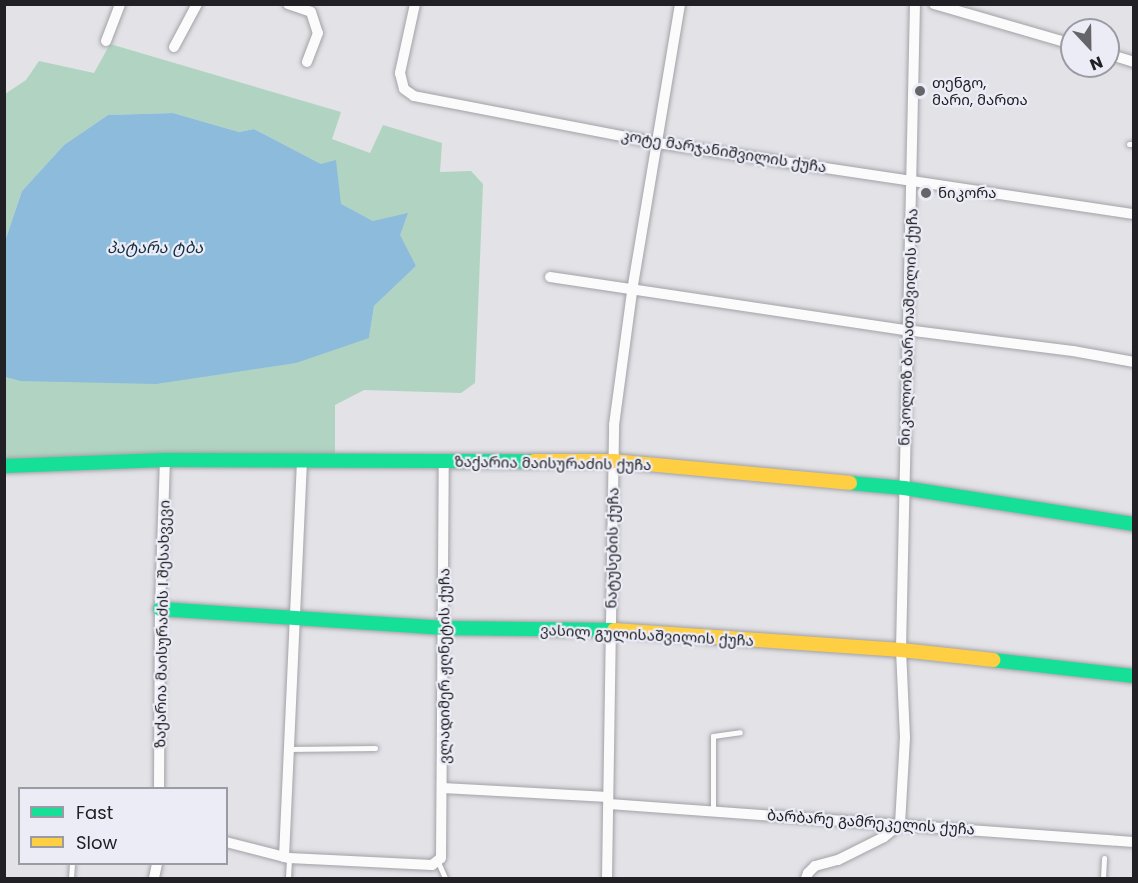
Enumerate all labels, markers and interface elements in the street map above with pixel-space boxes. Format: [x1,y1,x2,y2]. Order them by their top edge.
north arrow [1060,18,1120,78]
text: N [1086,50,1106,76]
place label: თენგო, მარი, მართა [932,73,1028,108]
marker: თენგო, მარი, მართა [913,84,927,98]
street label: კოტე მარჯანიშვილის ქუჩა [620,126,828,176]
place label: ნიკორა [938,184,996,202]
marker: ნიკორა [919,186,933,200]
street label: ნიკოლოზ ბარათაშვილის ქუჩა [895,208,921,446]
water label: პატარა ტბა [107,238,203,258]
street label: ზაქარია მაისურაძის ქუჩა [454,452,652,474]
street label: ნატუსების ქუჩა [602,487,622,609]
street label: ზაქარია მაისურაძის I შესახვევი [151,500,173,748]
street label: ვლადიმერ ჟღნეტის ქუჩა [435,568,453,764]
street label: ვასილ გულისაშვილის ქუჩა [540,620,754,650]
legend [18,787,228,865]
text: Fast [76,800,113,825]
street label: ბარბარე გამრეკელის ქუჩა [766,806,976,838]
text: Slow [76,830,117,855]

